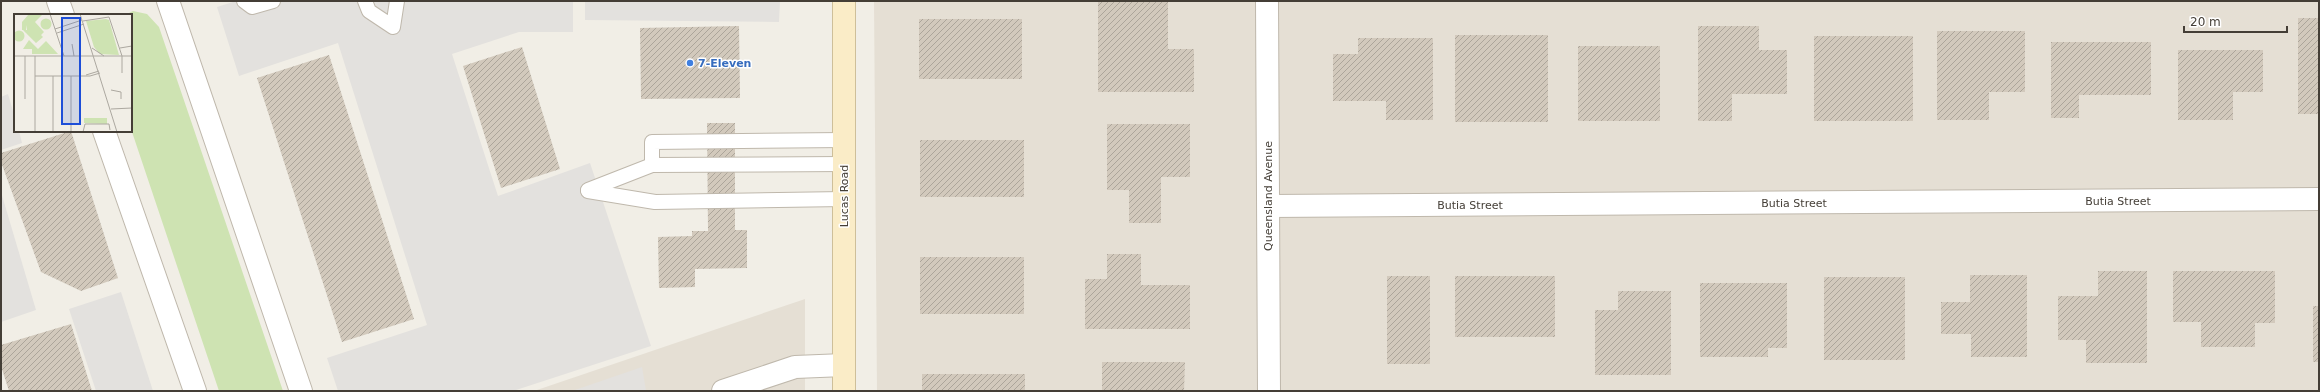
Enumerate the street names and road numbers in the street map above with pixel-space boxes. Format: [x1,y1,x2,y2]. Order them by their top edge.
street label: Queensland Avenue [1262,141,1275,251]
street label: Lucas Road [838,165,851,227]
street label: Butia Street [2085,195,2151,208]
street label: Butia Street [1761,197,1827,210]
street label: Butia Street [1437,199,1503,212]

